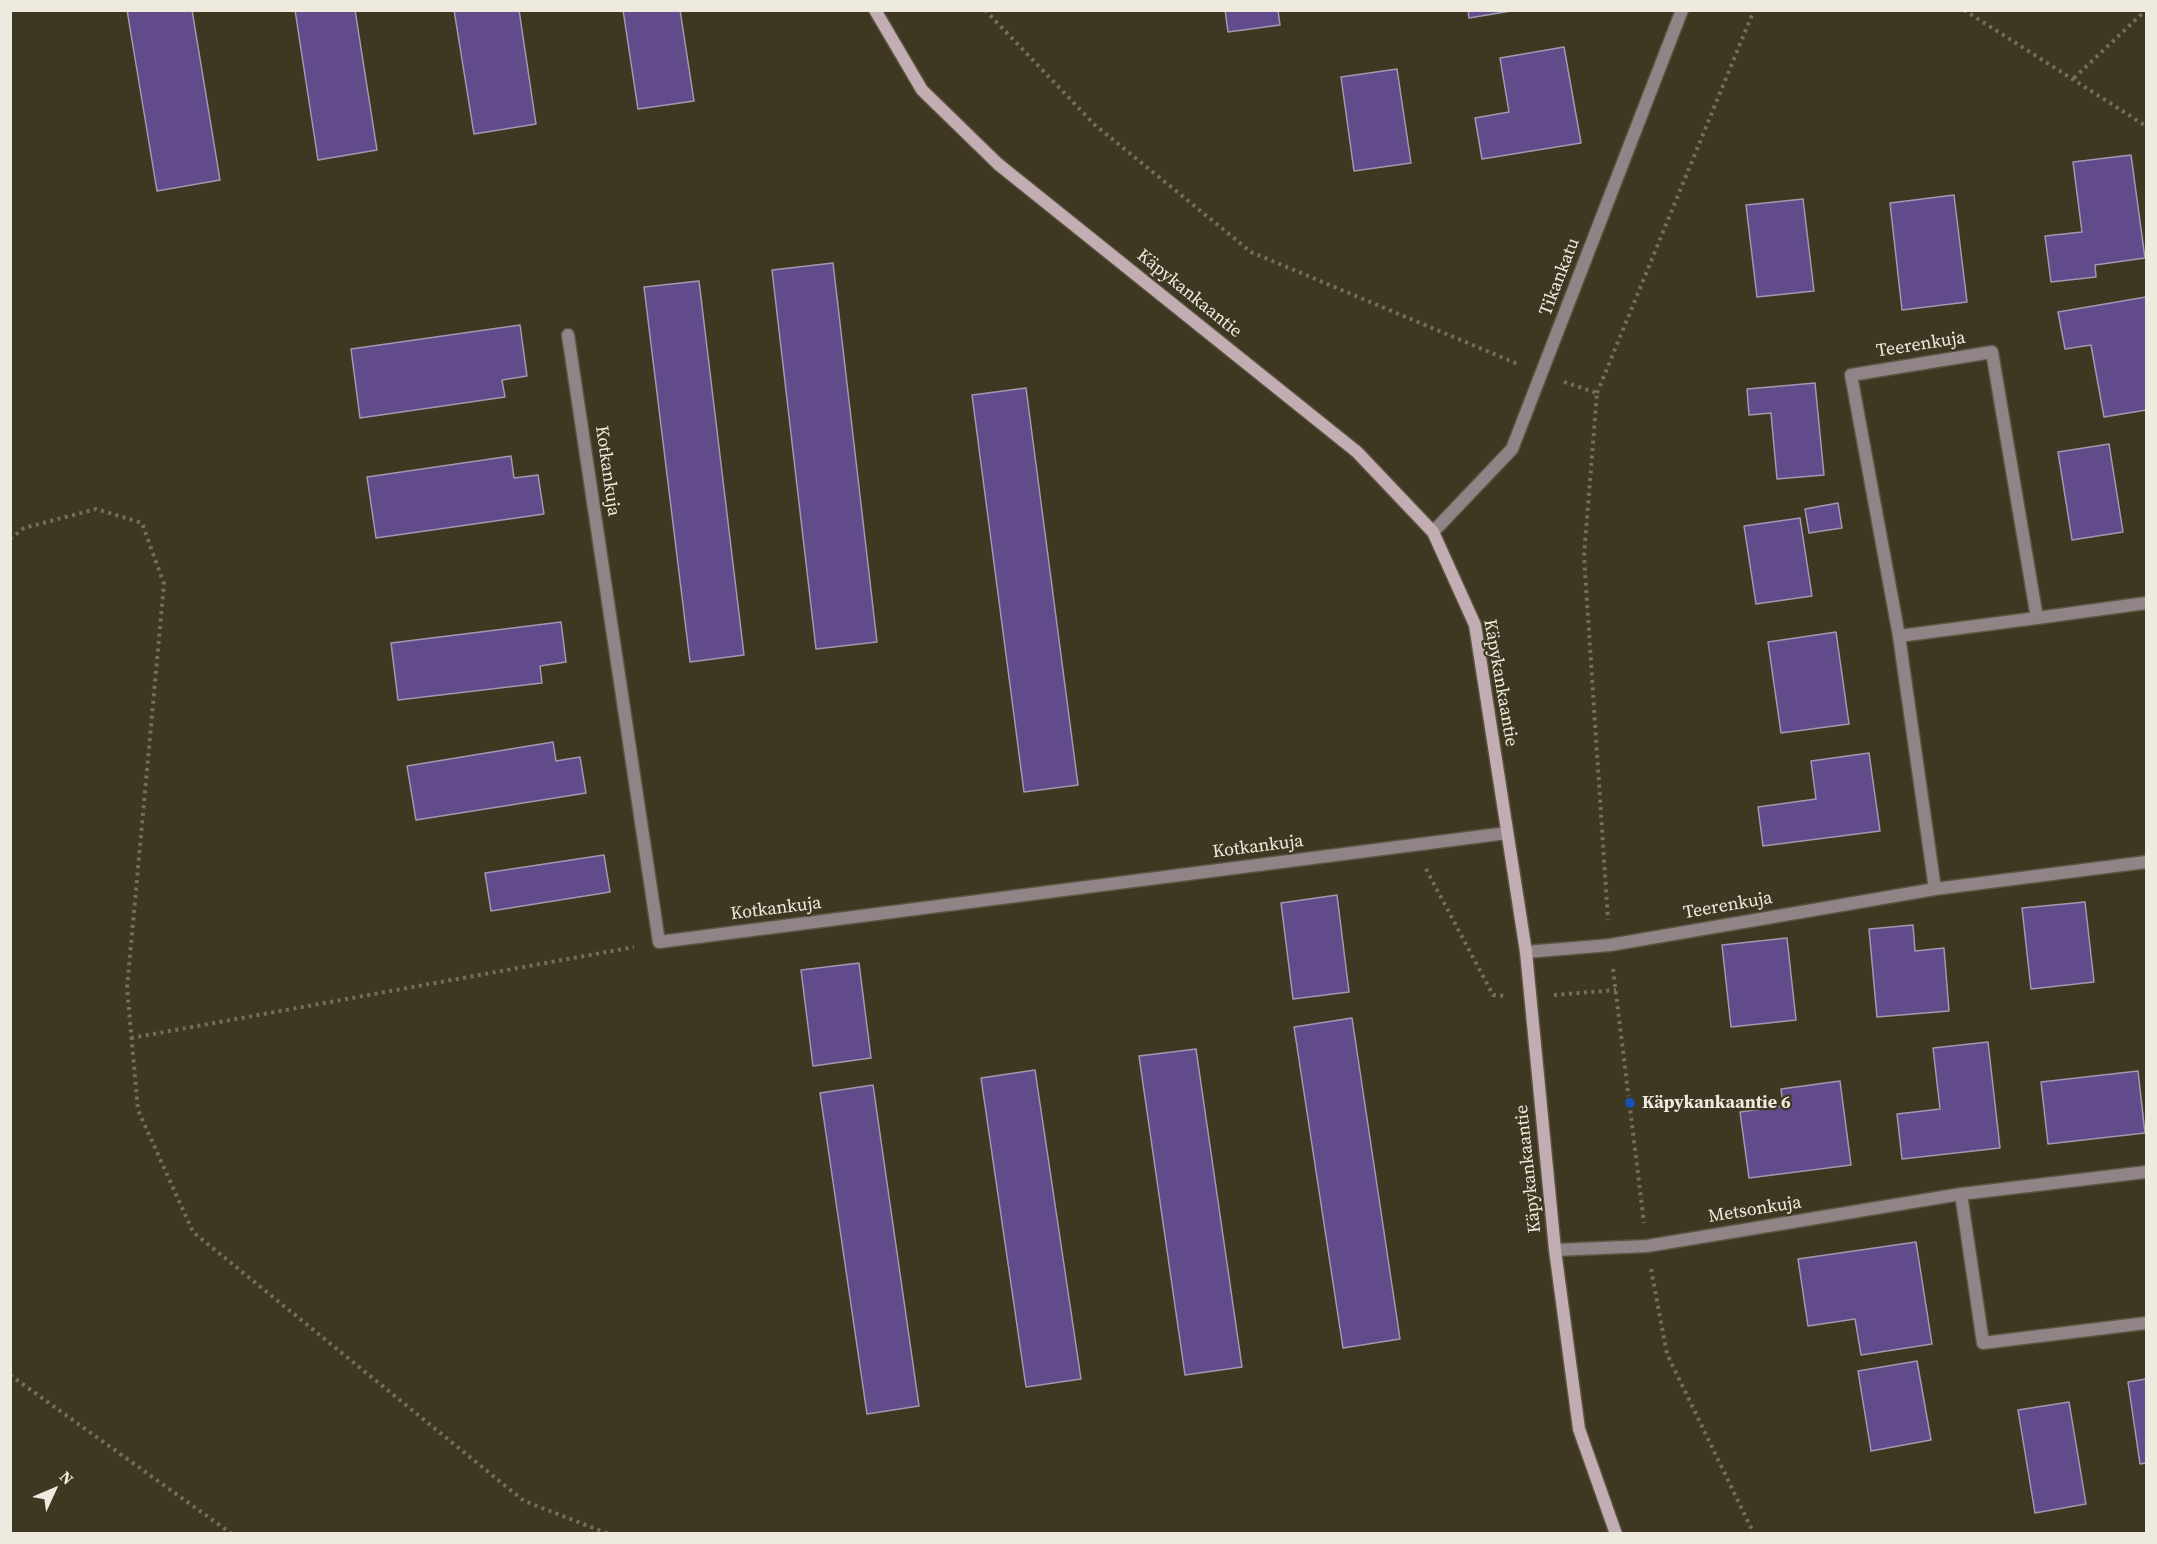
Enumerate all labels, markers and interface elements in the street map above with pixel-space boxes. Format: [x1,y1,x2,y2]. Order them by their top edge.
street label: Tikankatu [1535,235,1585,319]
street label: Käpykankaantie [1132,245,1246,343]
street label: Teerenkuja [1875,327,1967,363]
street label: Kotkankuja [590,424,624,518]
street label: Käpykankaantie [1478,618,1522,748]
street label: Kotkankuja [1211,831,1305,863]
street label: Teerenkuja [1682,888,1774,924]
street label: Kotkankuja [729,893,823,925]
place label: Käpykankaantie 6 [1642,1092,1791,1114]
marker: Käpykankaantie 6 [1623,1096,1637,1110]
street label: Käpykankaantie [1512,1104,1546,1234]
street label: Metsonkuja [1707,1192,1803,1228]
north arrow [24,1460,84,1520]
text: N [55,1466,79,1489]

